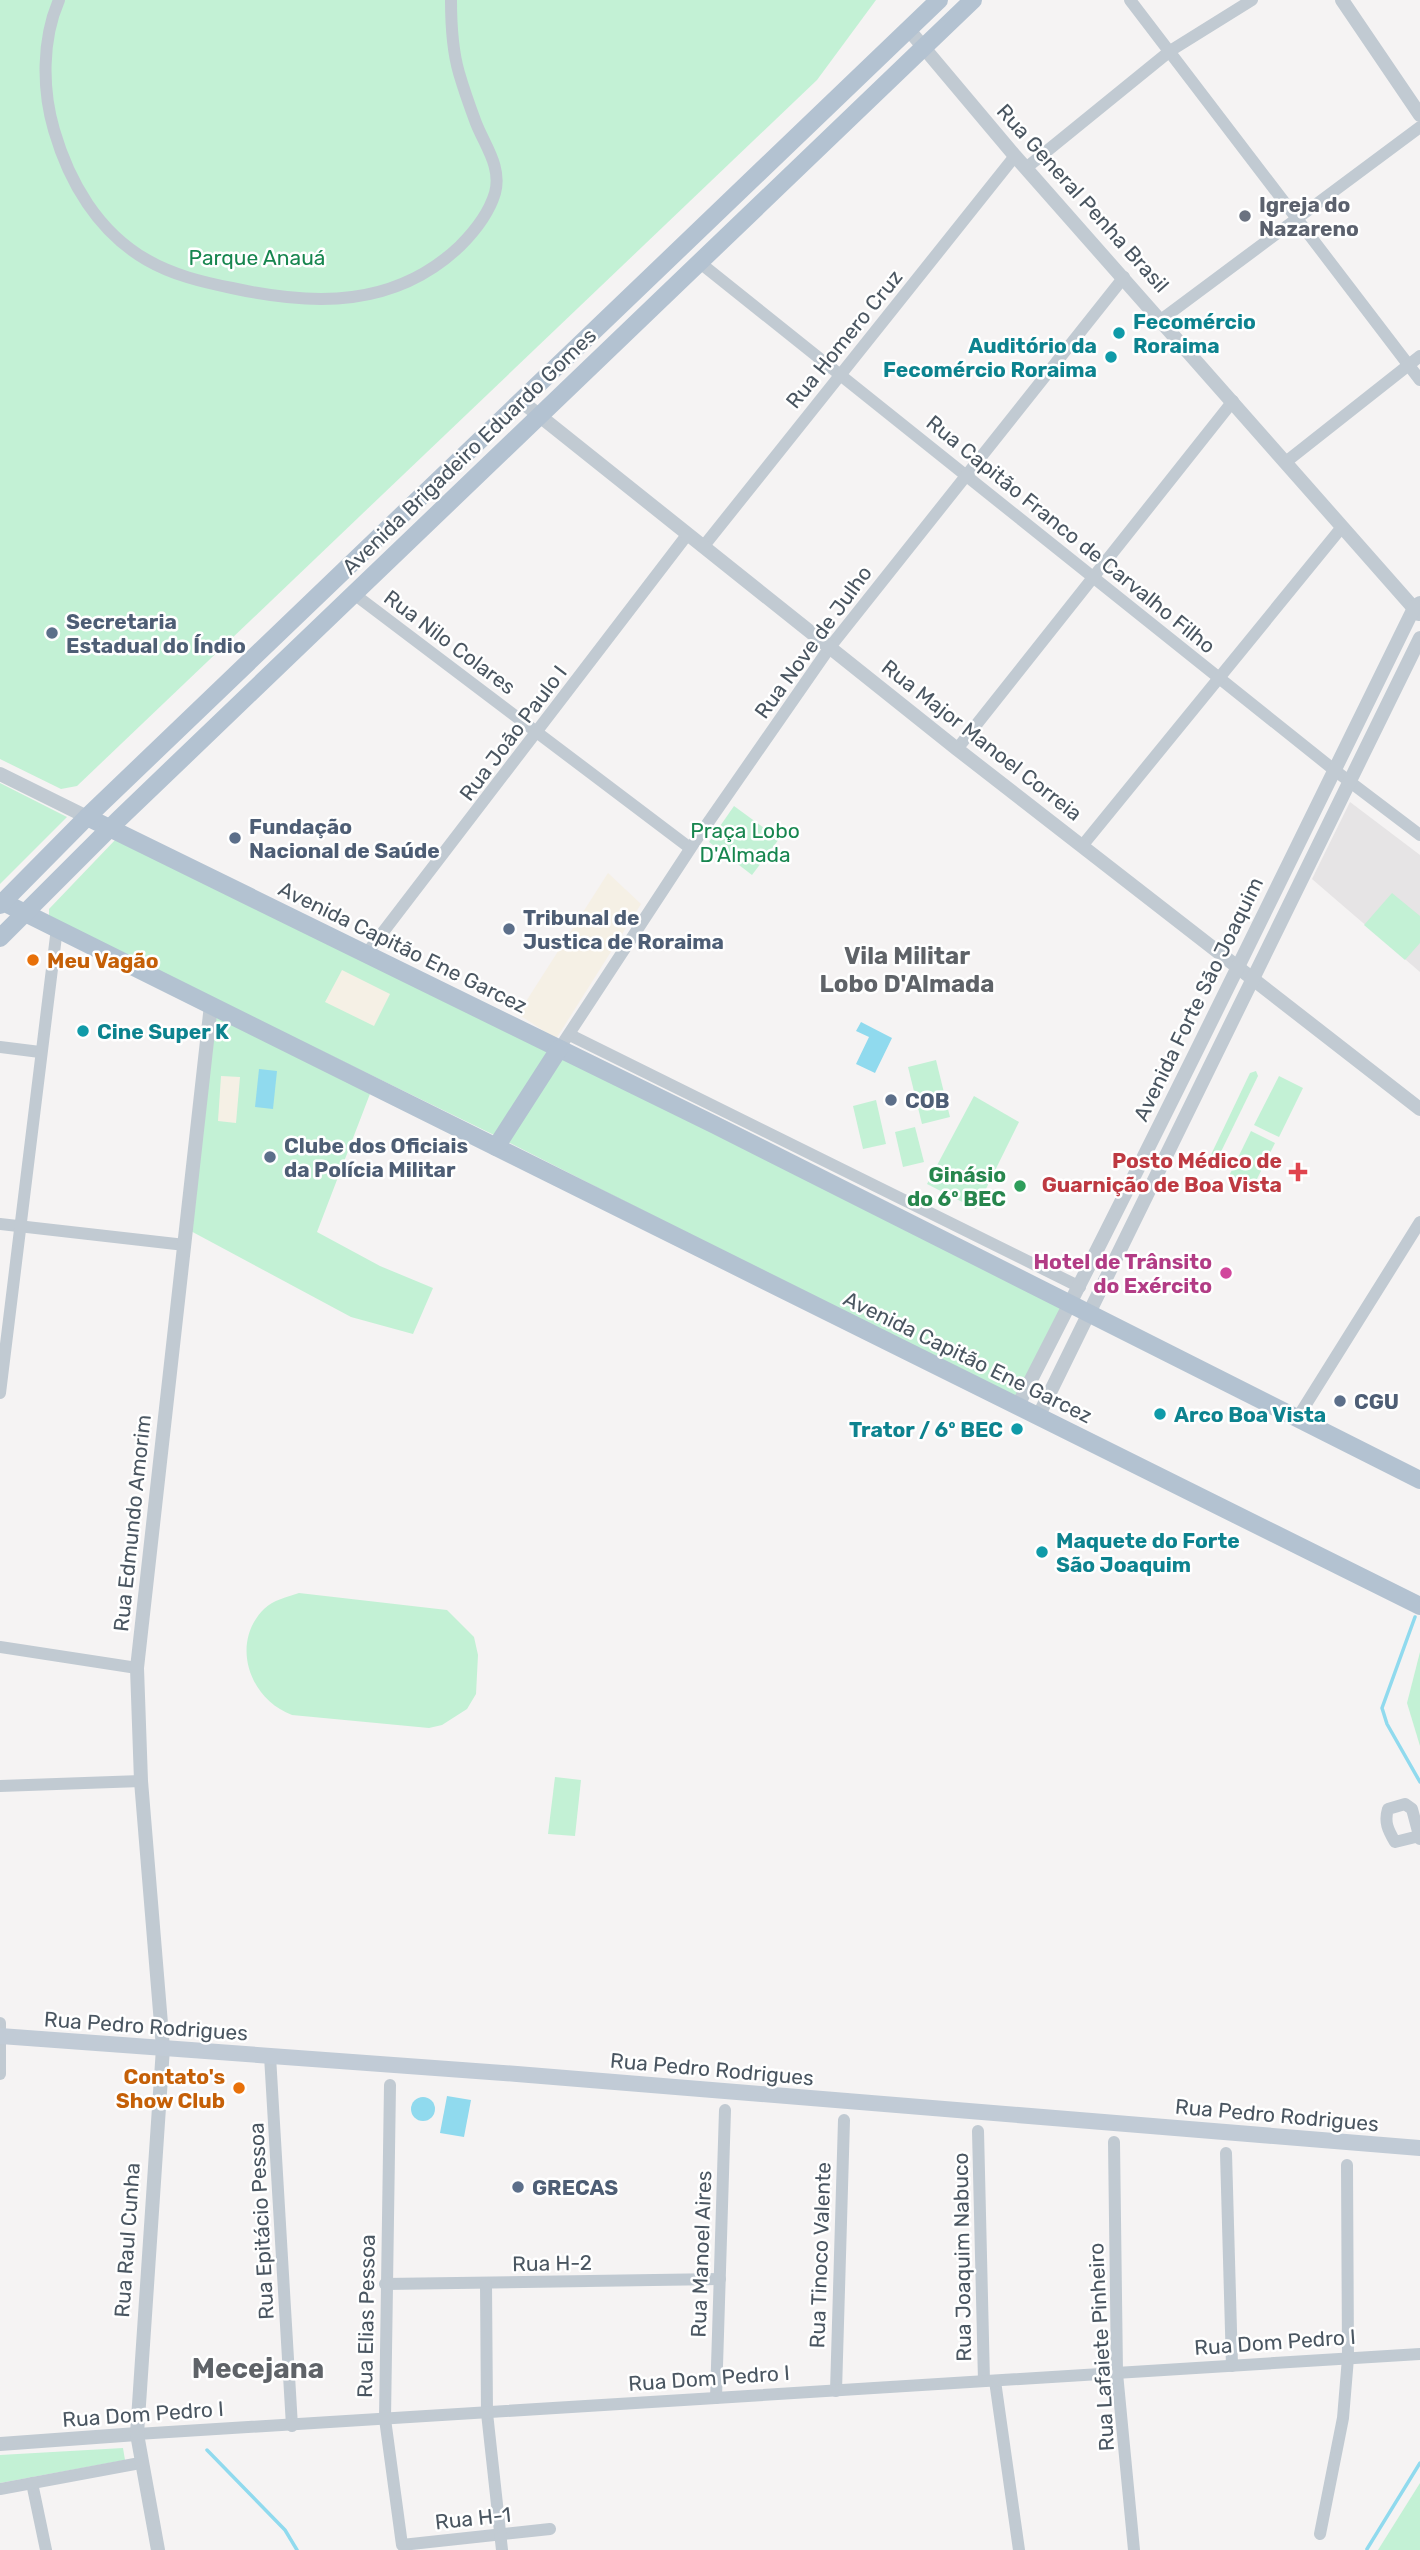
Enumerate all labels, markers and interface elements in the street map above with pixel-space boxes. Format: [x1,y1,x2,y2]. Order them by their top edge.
street label: Rua General Penha Brasil [992,99,1174,297]
place label: Igreja do Nazareno [1259,192,1359,241]
marker: Igreja do Nazareno [1237,208,1253,224]
park label: Parque Anauá [189,245,325,270]
street label: Rua Homero Cruz [781,265,907,413]
place label: Fecomércio Roraima [1133,309,1256,358]
street label: Avenida Brigadeiro Eduardo Gomes [337,323,601,579]
marker: Fecomércio Roraima [1111,325,1127,341]
place label: Auditório da Fecomércio Roraima [883,333,1097,382]
marker: Auditório da Fecomércio Roraima [1103,349,1119,365]
street label: Rua Capitão Franco de Carvalho Filho [922,410,1220,658]
street label: Rua Nove de Julho [749,561,877,723]
street label: Rua Nilo Colares [379,584,521,700]
place label: Secretaria Estadual do Índio [66,609,246,658]
marker: Secretaria Estadual do Índio [44,625,60,641]
street label: Rua Major Manoel Correia [877,654,1087,826]
street label: Rua João Paulo I [454,660,572,806]
place label: Fundação Nacional de Saúde [249,814,440,863]
park label: Praça Lobo D'Almada [690,818,800,867]
marker: Fundação Nacional de Saúde [227,830,243,846]
street label: Avenida Forte São Joaquim [1128,873,1268,1125]
street label: Avenida Capitão Ene Garcez [275,876,531,1018]
place label: Tribunal de Justica de Roraima [523,905,724,954]
marker: Tribunal de Justica de Roraima [501,921,517,937]
district label: Vila Militar Lobo D'Almada [820,942,994,998]
place label: Meu Vagão [47,948,159,973]
marker: Meu Vagão [25,952,41,968]
place label: Cine Super K [97,1019,229,1044]
marker: Cine Super K [75,1023,91,1039]
place label: COB [905,1088,949,1113]
marker: COB [883,1092,899,1108]
place label: Clube dos Oficiais da Polícia Militar [284,1133,468,1182]
place label: Posto Médico de Guarnição de Boa Vista [1042,1148,1282,1197]
marker: Clube dos Oficiais da Polícia Militar [262,1149,278,1165]
place label: Ginásio do 6º BEC [907,1162,1006,1211]
marker: Posto Médico de Guarnição de Boa Vista [1288,1162,1308,1182]
marker: Ginásio do 6º BEC [1012,1178,1028,1194]
place label: Hotel de Trânsito do Exército [1033,1249,1212,1298]
marker: Hotel de Trânsito do Exército [1218,1265,1234,1281]
street label: Avenida Capitão Ene Garcez [840,1286,1096,1428]
place label: CGU [1354,1389,1399,1414]
marker: CGU [1332,1393,1348,1409]
place label: Arco Boa Vista [1174,1402,1326,1427]
marker: Arco Boa Vista [1152,1406,1168,1422]
street label: Rua Edmundo Amorim [108,1413,156,1633]
place label: Trator / 6º BEC [849,1417,1003,1442]
marker: Trator / 6º BEC [1009,1421,1025,1437]
place label: Maquete do Forte São Joaquim [1056,1528,1240,1577]
marker: Maquete do Forte São Joaquim [1034,1544,1050,1560]
street label: Rua Pedro Rodrigues [43,2006,249,2046]
street label: Rua Pedro Rodrigues [609,2048,815,2090]
place label: Contato's Show Club [116,2064,225,2113]
marker: Contato's Show Club [231,2080,247,2096]
street label: Rua Pedro Rodrigues [1174,2094,1380,2136]
street label: Rua Epitácio Pessoa [243,2122,279,2320]
street label: Rua Joaquim Nabuco [948,2152,976,2362]
street label: Rua Tinoco Valente [804,2161,836,2349]
street label: Rua Raul Cunha [109,2162,145,2318]
street label: Rua Manoel Aires [686,2170,716,2338]
place label: GRECAS [532,2175,618,2200]
marker: GRECAS [510,2179,526,2195]
street label: Rua Elias Pessoa [352,2234,380,2398]
street label: Rua Lafaiete Pinheiro [1083,2242,1119,2452]
street label: Rua H-2 [512,2250,592,2276]
street label: Rua Dom Pedro I [1193,2324,1357,2360]
district label: Mecejana [192,2352,324,2385]
street label: Rua Dom Pedro I [627,2360,791,2396]
street label: Rua Dom Pedro I [61,2396,225,2432]
street label: Rua H-1 [434,2502,512,2534]

